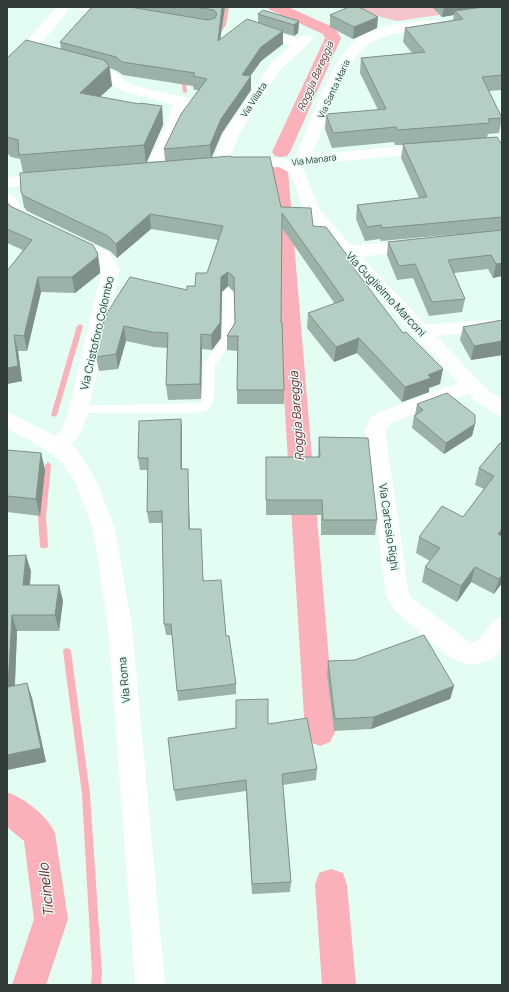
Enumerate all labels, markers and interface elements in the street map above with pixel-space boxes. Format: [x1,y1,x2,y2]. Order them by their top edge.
water label: Roggia Bareggia [293,39,337,113]
street label: Via Santa Maria [314,57,353,120]
street label: Via Villata [237,80,270,120]
street label: Via Manara [291,150,337,169]
street label: Via Guglielmo Marconi [343,248,430,339]
street label: Via Cristoforo Colombo [76,274,117,391]
water label: Roggia Bareggia [285,369,308,461]
street label: Via Cartesio Righi [376,482,403,572]
street label: Via Roma [114,656,133,704]
water label: Ticinello [33,862,58,918]

